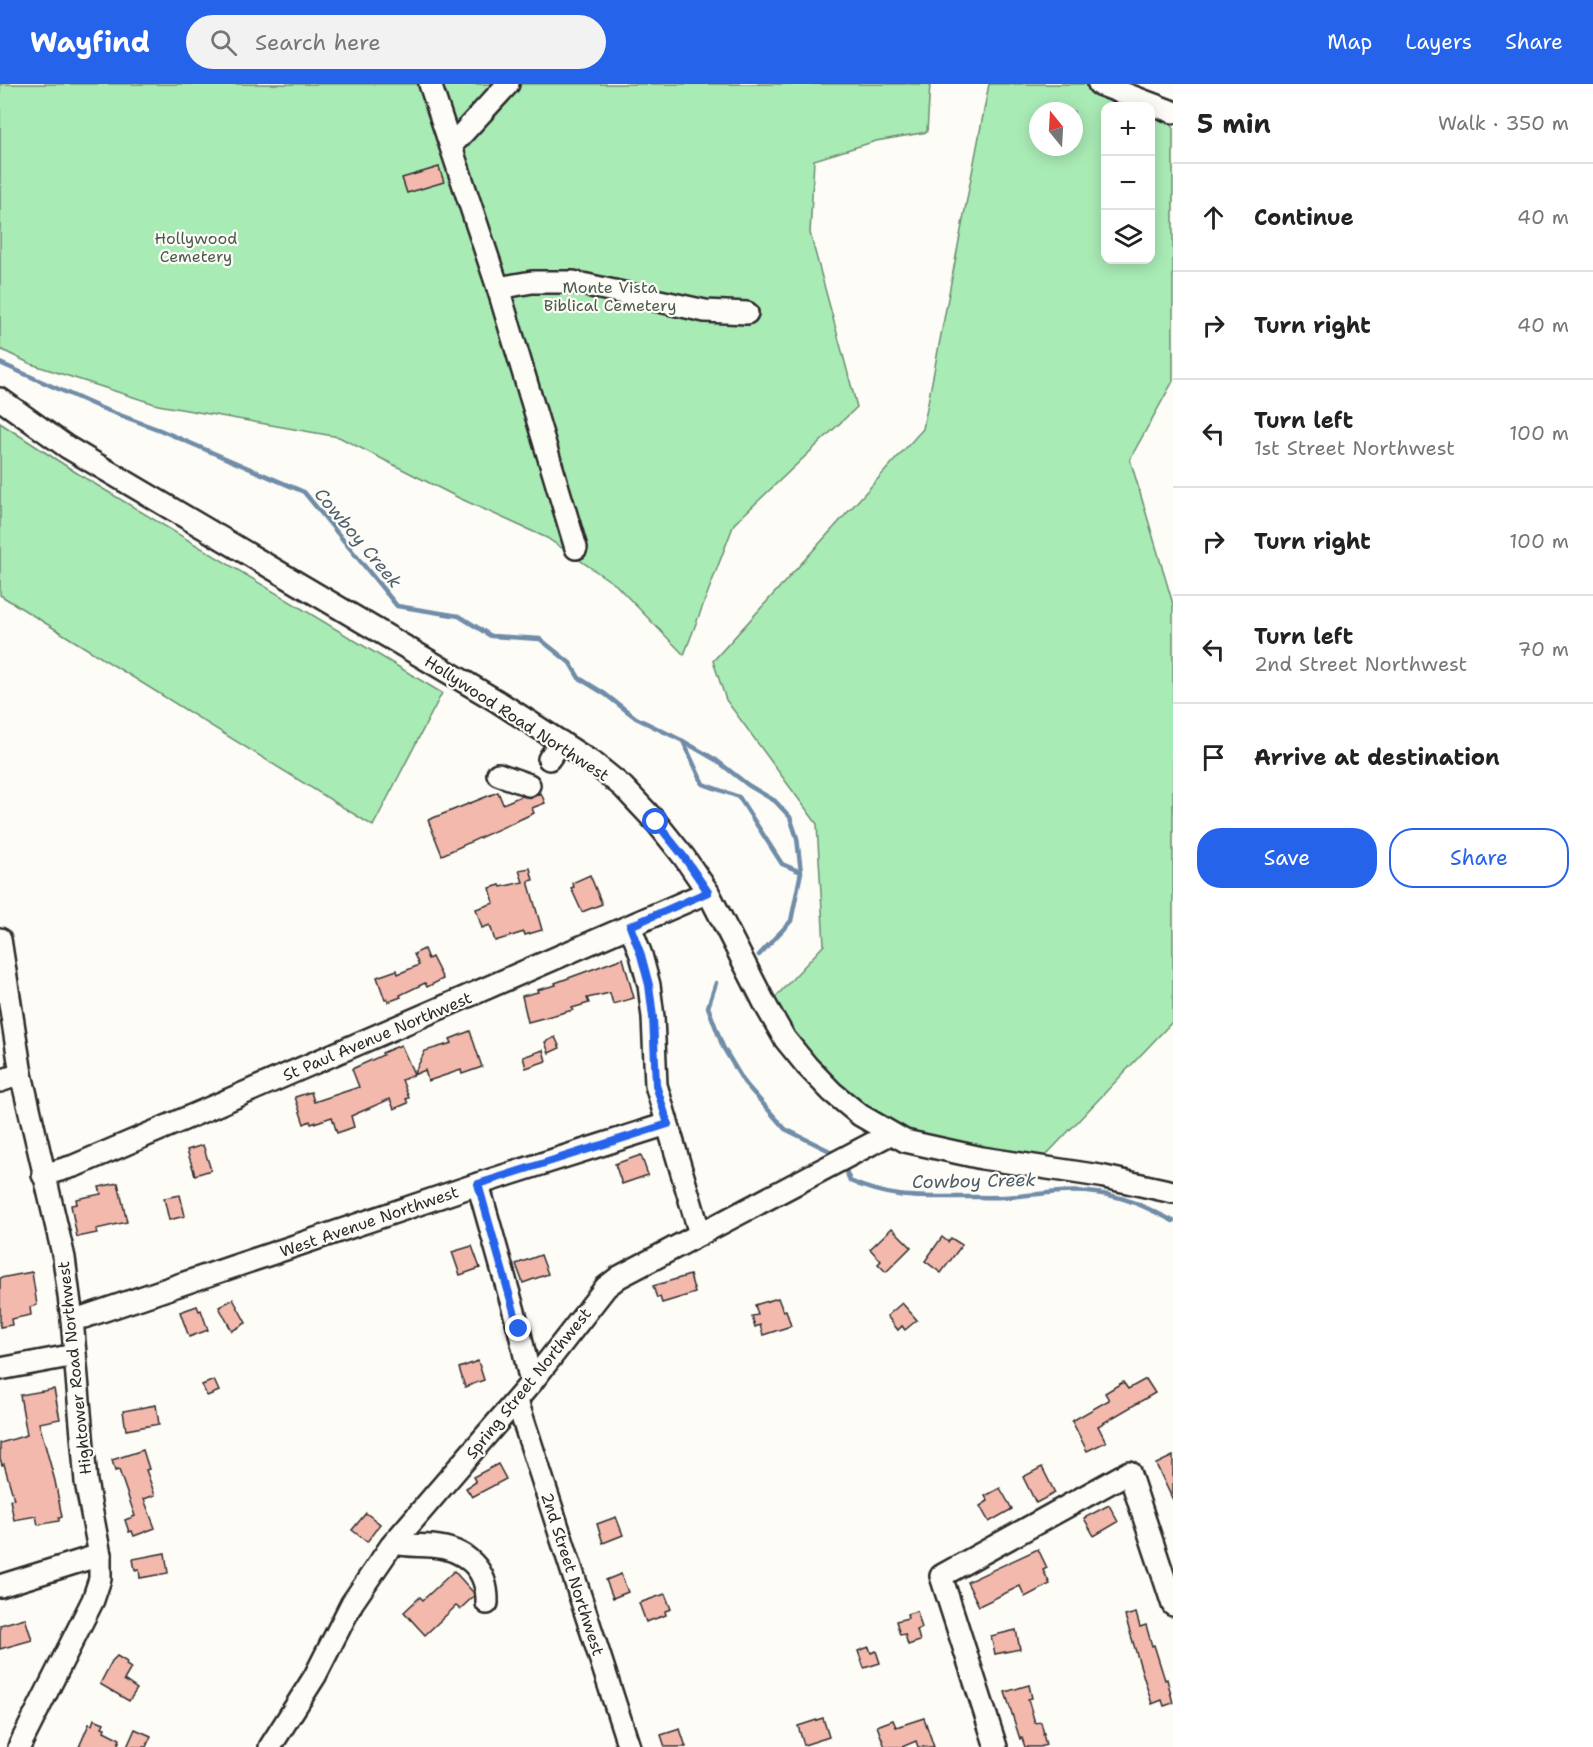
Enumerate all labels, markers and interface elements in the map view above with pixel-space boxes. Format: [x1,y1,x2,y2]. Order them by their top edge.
search box [186,15,606,69]
text: Wayfind [30,23,150,61]
icon: search [207,26,240,59]
text: Search here [255,28,381,57]
text: Map [1327,28,1372,56]
text: Layers [1405,28,1472,56]
text: Share [1505,28,1563,56]
north arrow [1029,102,1083,156]
map controls [1101,102,1155,264]
button: + [1101,102,1155,156]
text: 5 min [1197,106,1271,141]
text: Walk · 350 m [1438,110,1569,136]
button: − [1101,156,1155,210]
icon: ahead [1197,201,1230,234]
text: Continue [1254,203,1354,232]
text: 40 m [1517,204,1569,230]
button: layers [1101,210,1155,264]
park label: Hollywood Cemetery [155,228,237,267]
park label: Monte Vista Biblical Cemetery [544,277,676,316]
icon: right [1197,309,1230,342]
text: Turn right [1254,311,1371,340]
text: 40 m [1517,312,1569,338]
text: Turn left [1254,406,1353,435]
icon: left [1197,417,1230,450]
text: 100 m [1509,420,1569,446]
text: 1st Street Northwest [1254,435,1455,461]
water label: Cowboy Creek [309,483,407,594]
icon: right [1197,525,1230,558]
text: Turn right [1254,527,1371,556]
text: 100 m [1509,528,1569,554]
text: Turn left [1254,622,1353,651]
icon: left [1197,633,1230,666]
text: 70 m [1517,636,1569,662]
street label: Hollywood Road Northwest [420,651,613,786]
text: 2nd Street Northwest [1254,651,1467,677]
icon: arrive [1197,741,1230,774]
text: Arrive at destination [1254,743,1500,772]
route start [642,808,668,834]
button: Save [1197,828,1377,888]
button: Share [1389,828,1569,888]
street label: St Paul Avenue Northwest [280,987,475,1086]
water label: Cowboy Creek [912,1168,1037,1194]
street label: West Avenue Northwest [277,1181,461,1262]
street label: Hightower Road Northwest [53,1260,96,1476]
street label: Spring Street Northwest [461,1304,596,1463]
route end [505,1315,531,1341]
street label: 2nd Street Northwest [536,1490,609,1659]

